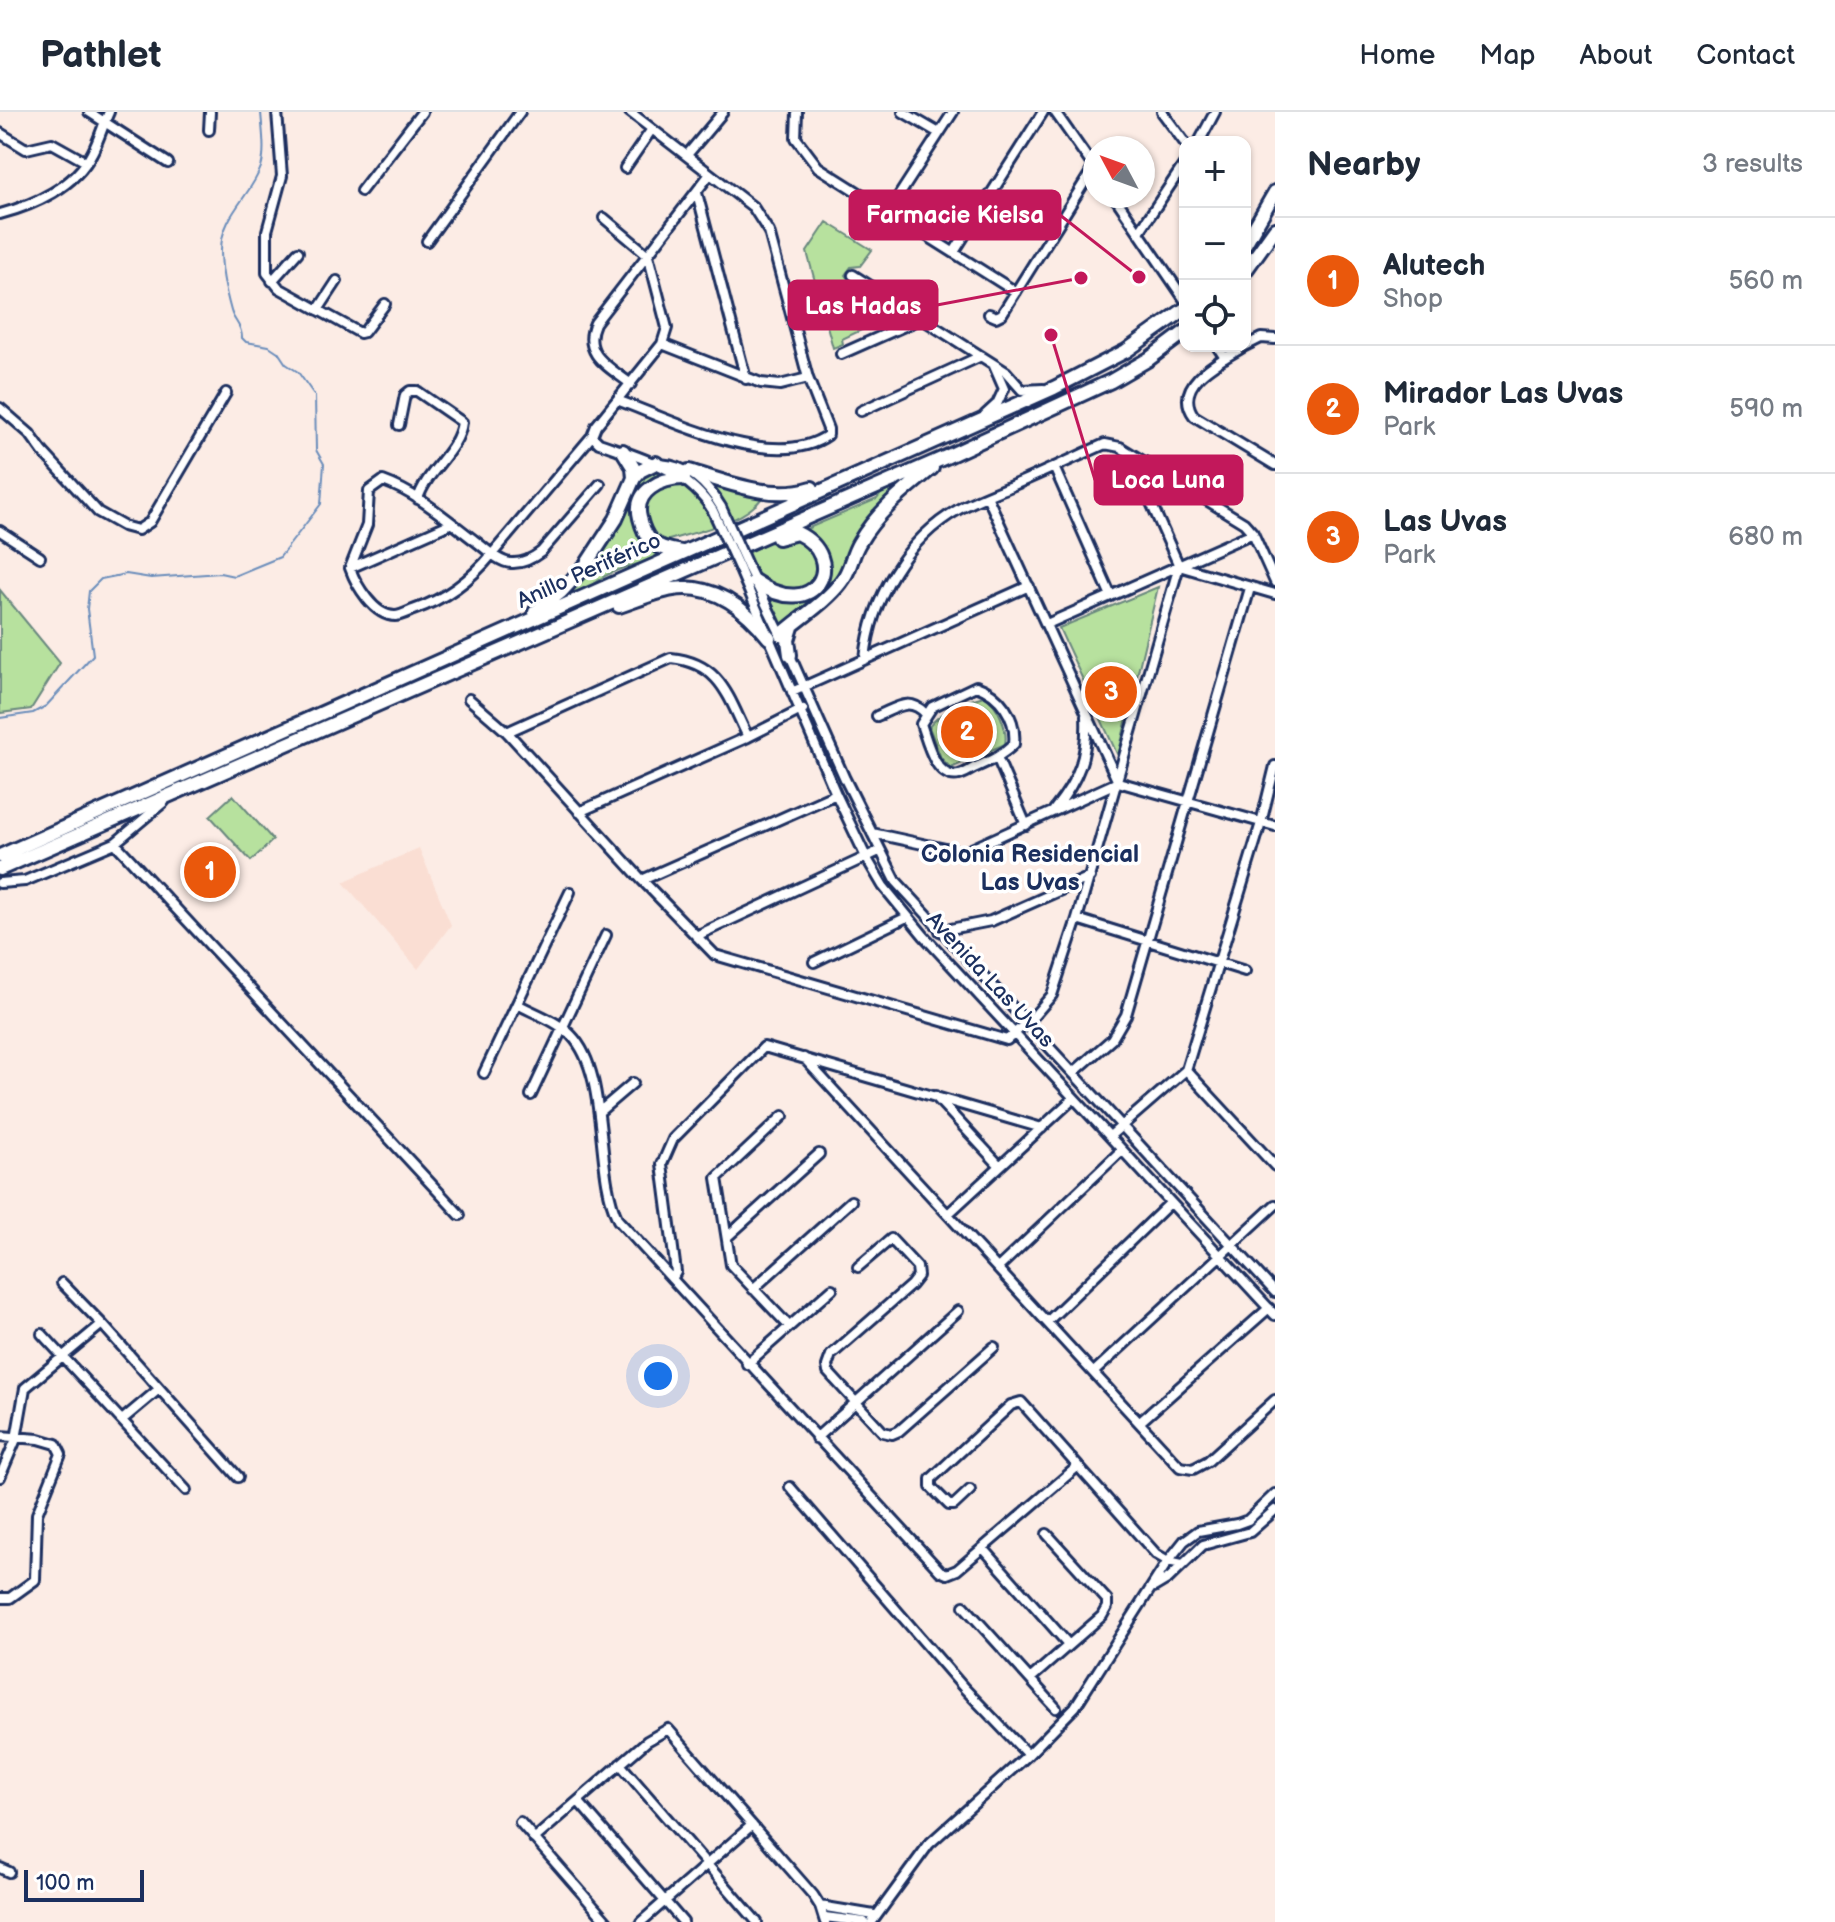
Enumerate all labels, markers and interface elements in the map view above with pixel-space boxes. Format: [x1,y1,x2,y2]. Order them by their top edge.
text: Pathlet [40,33,161,78]
text: Home [1359,39,1435,72]
text: Map [1479,39,1536,72]
text: About [1580,39,1652,72]
text: Contact [1696,39,1795,72]
north arrow [1083,136,1155,208]
map controls [1179,136,1251,352]
button: + [1179,136,1251,208]
text: Nearby [1307,144,1421,185]
text: 3 results [1702,149,1803,180]
callout: Farmacie Kielsa [850,191,1060,239]
text: Farmacie Kielsa [866,201,1044,230]
button: − [1179,208,1251,280]
text: Alutech [1383,248,1485,284]
text: 1 [1328,266,1338,297]
text: 560 m [1728,266,1803,297]
button: locate [1179,280,1251,352]
callout: Las Hadas [789,281,937,329]
text: Shop [1383,284,1443,315]
text: Las Hadas [805,292,922,321]
text: Mirador Las Uvas [1383,376,1623,412]
text: 2 [1325,394,1341,425]
text: 590 m [1729,394,1803,425]
text: Park [1383,412,1435,443]
callout: Loca Luna [1095,456,1242,504]
text: Loca Luna [1111,466,1225,495]
text: Las Uvas [1383,504,1507,540]
text: 3 [1325,522,1341,553]
text: 680 m [1728,522,1803,553]
street label: Anillo Periférico [513,527,665,615]
text: Park [1383,540,1435,571]
pin: 3 [1085,662,1137,722]
pin: 2 [941,702,993,762]
district label: Colonia Residencial Las Uvas [921,840,1139,897]
pin: 1 [184,842,236,902]
street label: Avenida Las Uvas [920,906,1060,1054]
your location [638,1356,678,1396]
scale bar [24,1866,144,1902]
text: 100 m [36,1870,95,1897]

